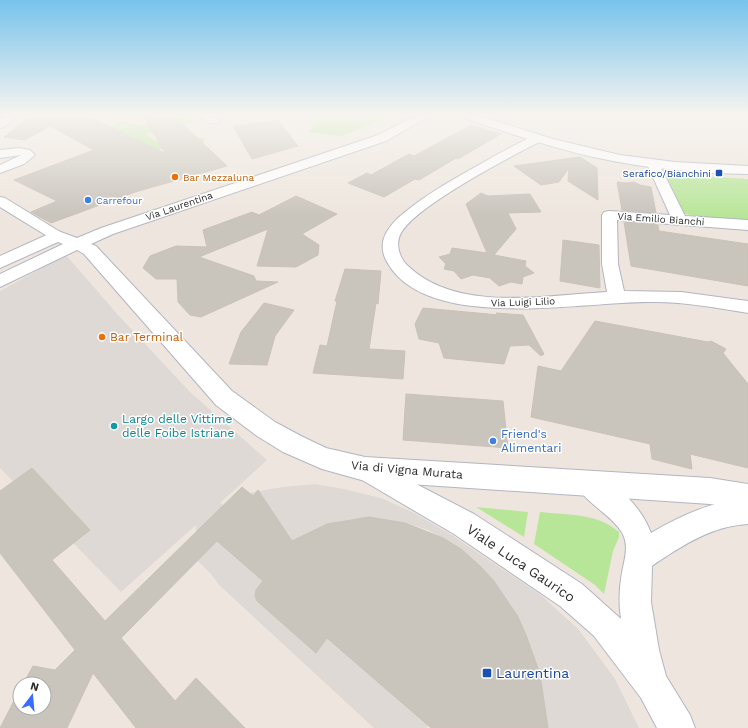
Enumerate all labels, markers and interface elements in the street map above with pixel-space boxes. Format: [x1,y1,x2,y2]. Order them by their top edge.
place label: Serafico/Bianchini [622,168,711,179]
marker: Serafico/Bianchini [714,168,724,178]
marker: Bar Mezzaluna [170,172,180,182]
place label: Bar Mezzaluna [183,172,254,183]
street label: Via Laurentina [144,189,214,223]
marker: Carrefour [83,195,93,205]
place label: Carrefour [96,195,142,206]
street label: Via Emilio Bianchi [617,210,705,228]
street label: Via Luigi Lilio [491,295,555,309]
place label: Bar Terminal [110,330,184,344]
marker: Bar Terminal [97,332,107,342]
place label: Largo delle Vittime delle Foibe Istriane [122,412,235,440]
marker: Largo delle Vittime delle Foibe Istriane [109,421,119,431]
place label: Friend's Alimentari [501,427,561,455]
marker: Friend's Alimentari [488,436,498,446]
street label: Via di Vigna Murata [351,458,464,482]
street label: Viale Luca Gaurico [464,521,578,605]
place label: Laurentina [496,665,569,681]
marker: Laurentina [481,667,493,679]
north arrow [12,676,52,716]
text: N [29,679,40,694]

